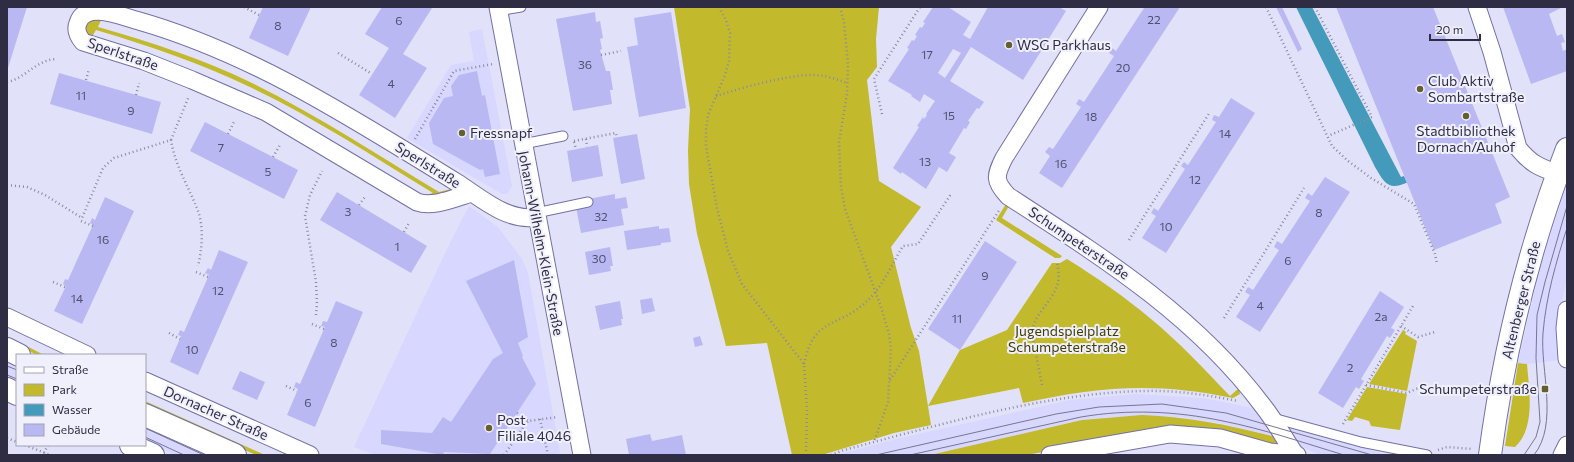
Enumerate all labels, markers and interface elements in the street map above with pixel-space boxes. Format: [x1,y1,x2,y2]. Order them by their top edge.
house number: 22 [1147,12,1161,26]
house number: 6 [395,13,403,27]
scale bar [1430,16,1480,42]
house number: 8 [274,18,282,32]
text: 20 m [1436,22,1463,36]
street label: Sperlstraße [86,33,161,74]
place label: WSG Parkhaus [1017,36,1111,53]
marker: WSG Parkhaus [1004,40,1014,50]
house number: 17 [921,47,933,61]
house number: 36 [578,57,592,71]
house number: 20 [1116,60,1130,74]
place label: Club Aktiv Sombartstraße [1428,72,1524,105]
house number: 4 [387,76,395,90]
marker: Club Aktiv Sombartstraße [1415,84,1425,94]
house number: 11 [76,88,86,102]
house number: 9 [127,103,135,117]
house number: 15 [943,108,955,122]
house number: 18 [1085,109,1097,123]
marker: Stadtbibliothek Dornach/Auhof [1461,111,1471,121]
place label: Stadtbibliothek Dornach/Auhof [1416,122,1516,155]
place label: Fressnapf [470,124,533,141]
house number: 14 [1219,126,1231,140]
marker: Fressnapf [457,128,467,138]
street label: Sperlstraße [392,138,464,191]
house number: 7 [218,140,224,154]
street label: Johann-Wilhelm-Klein-Straße [515,149,568,337]
house number: 13 [919,154,931,168]
house number: 16 [1055,156,1067,170]
house number: 5 [265,164,272,178]
house number: 12 [1189,172,1201,186]
street label: Schumpeterstraße [1026,203,1133,283]
house number: 3 [345,204,352,218]
house number: 8 [1315,205,1323,219]
house number: 32 [594,209,608,223]
house number: 10 [1160,219,1173,233]
house number: 16 [97,232,109,246]
house number: 1 [394,239,400,253]
street label: Altenberger Straße [1498,239,1543,361]
house number: 30 [592,251,607,265]
house number: 6 [1284,253,1292,267]
house number: 9 [981,268,989,282]
house number: 12 [212,283,224,297]
house number: 14 [71,291,83,305]
house number: 4 [1256,298,1264,312]
house number: 2a [1375,309,1387,323]
house number: 11 [952,311,962,325]
park label: Jugendspielplatz Schumpeterstraße [1008,322,1126,355]
house number: 8 [330,335,338,349]
house number: 10 [186,342,199,356]
legend [16,354,146,446]
house number: 2 [1347,360,1354,374]
text: Straße [52,362,88,376]
place label: Schumpeterstraße [1419,380,1537,397]
text: Park [52,382,78,396]
street label: Dornacher Straße [161,382,271,443]
marker: Schumpeterstraße [1540,384,1550,394]
house number: 6 [304,395,312,409]
text: Wasser [52,402,92,416]
place label: Post Filiale 4046 [497,411,571,444]
text: Gebäude [52,422,100,436]
marker: Post Filiale 4046 [484,423,494,433]

